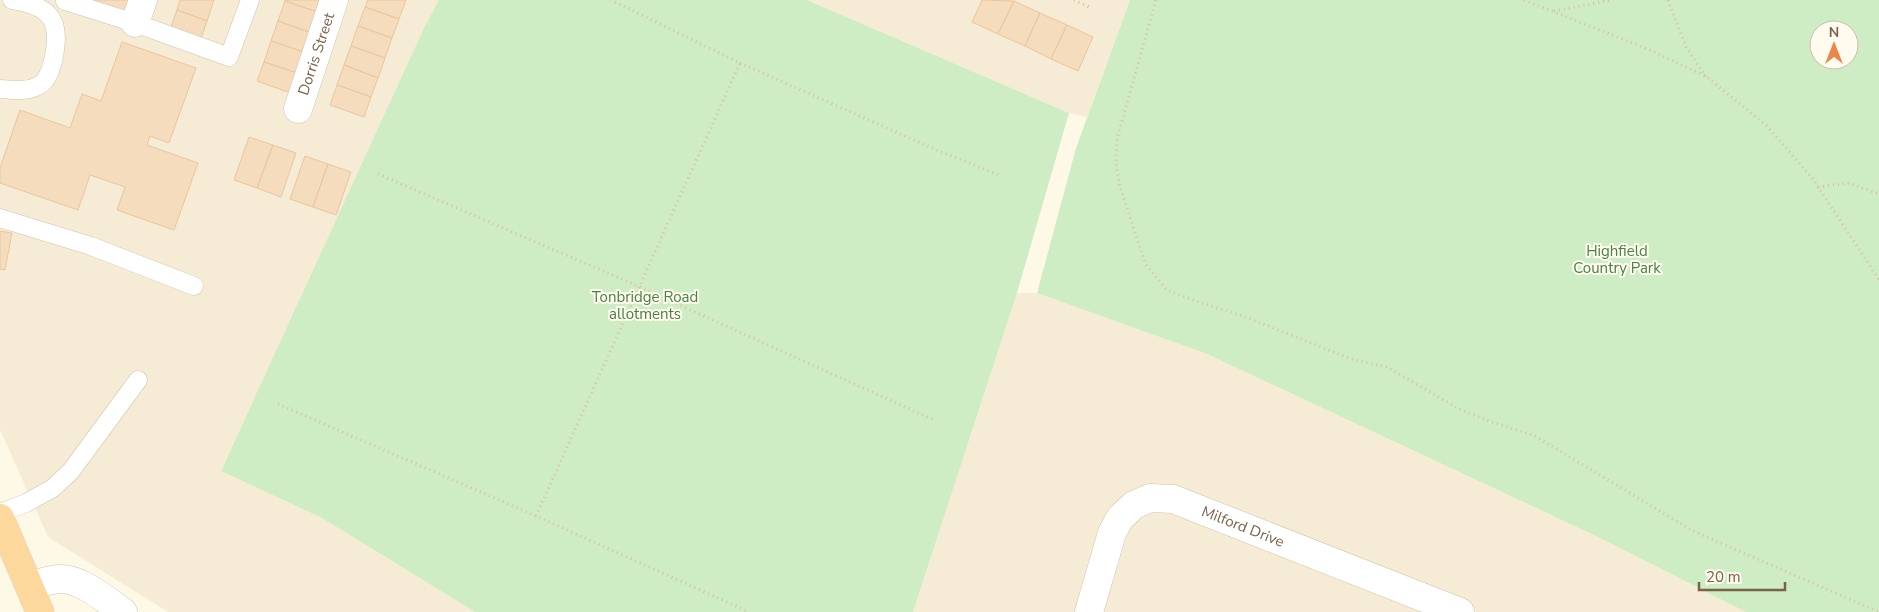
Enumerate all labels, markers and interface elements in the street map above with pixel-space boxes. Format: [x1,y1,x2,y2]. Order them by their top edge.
street label: Dorris Street [293,9,339,98]
north arrow [1809,20,1859,70]
text: N [1829,23,1839,42]
park label: Highfield Country Park [1573,241,1661,278]
park label: Tonbridge Road allotments [592,287,698,324]
street label: Milford Drive [1199,501,1287,552]
scale bar [1699,560,1785,592]
text: 20 m [1706,567,1741,587]

